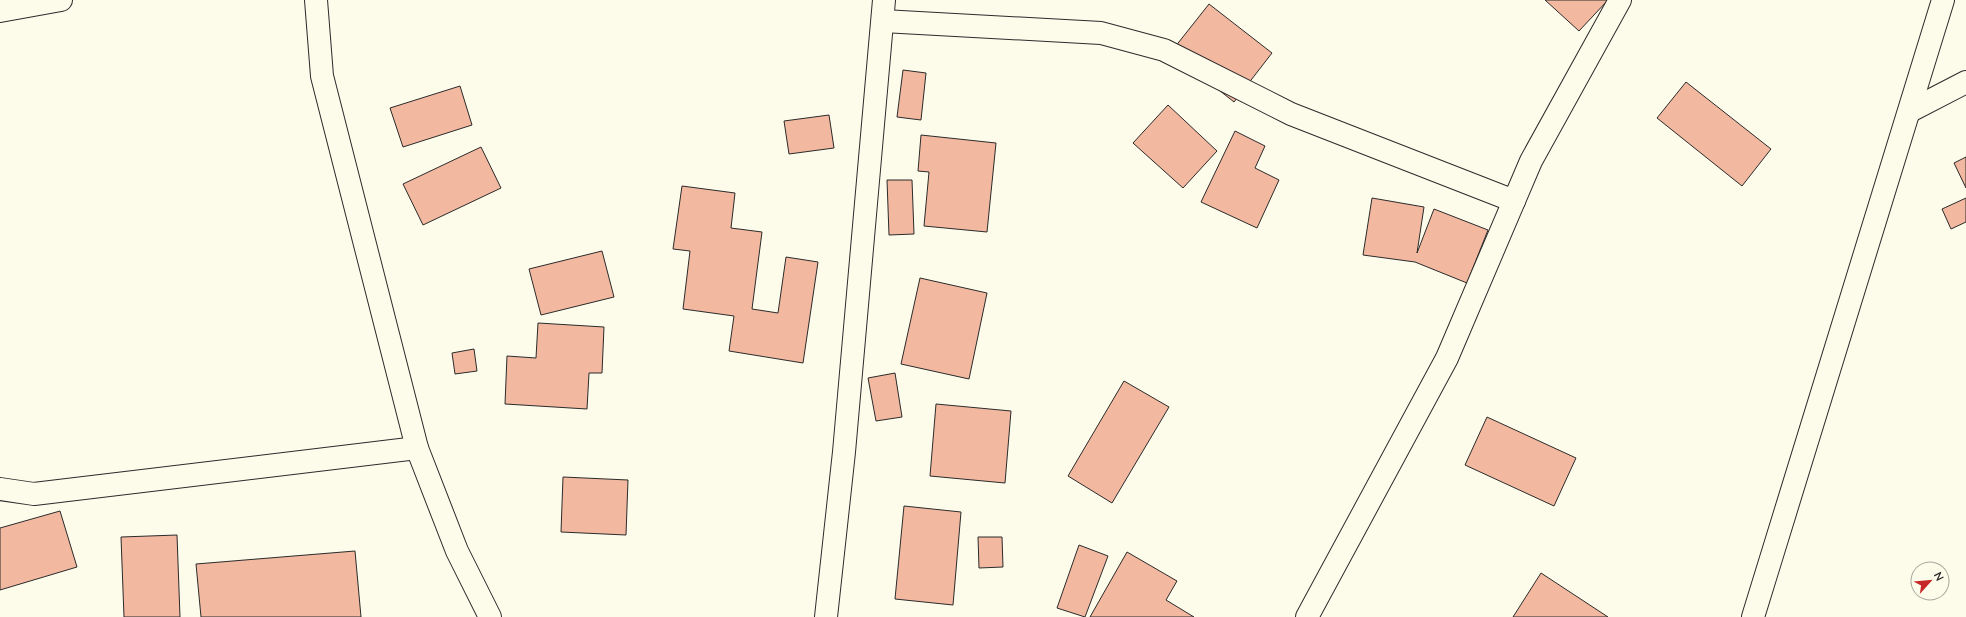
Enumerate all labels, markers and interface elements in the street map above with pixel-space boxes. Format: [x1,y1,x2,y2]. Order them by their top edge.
north arrow [1910,561,1950,601]
text: N [1930,570,1947,584]

